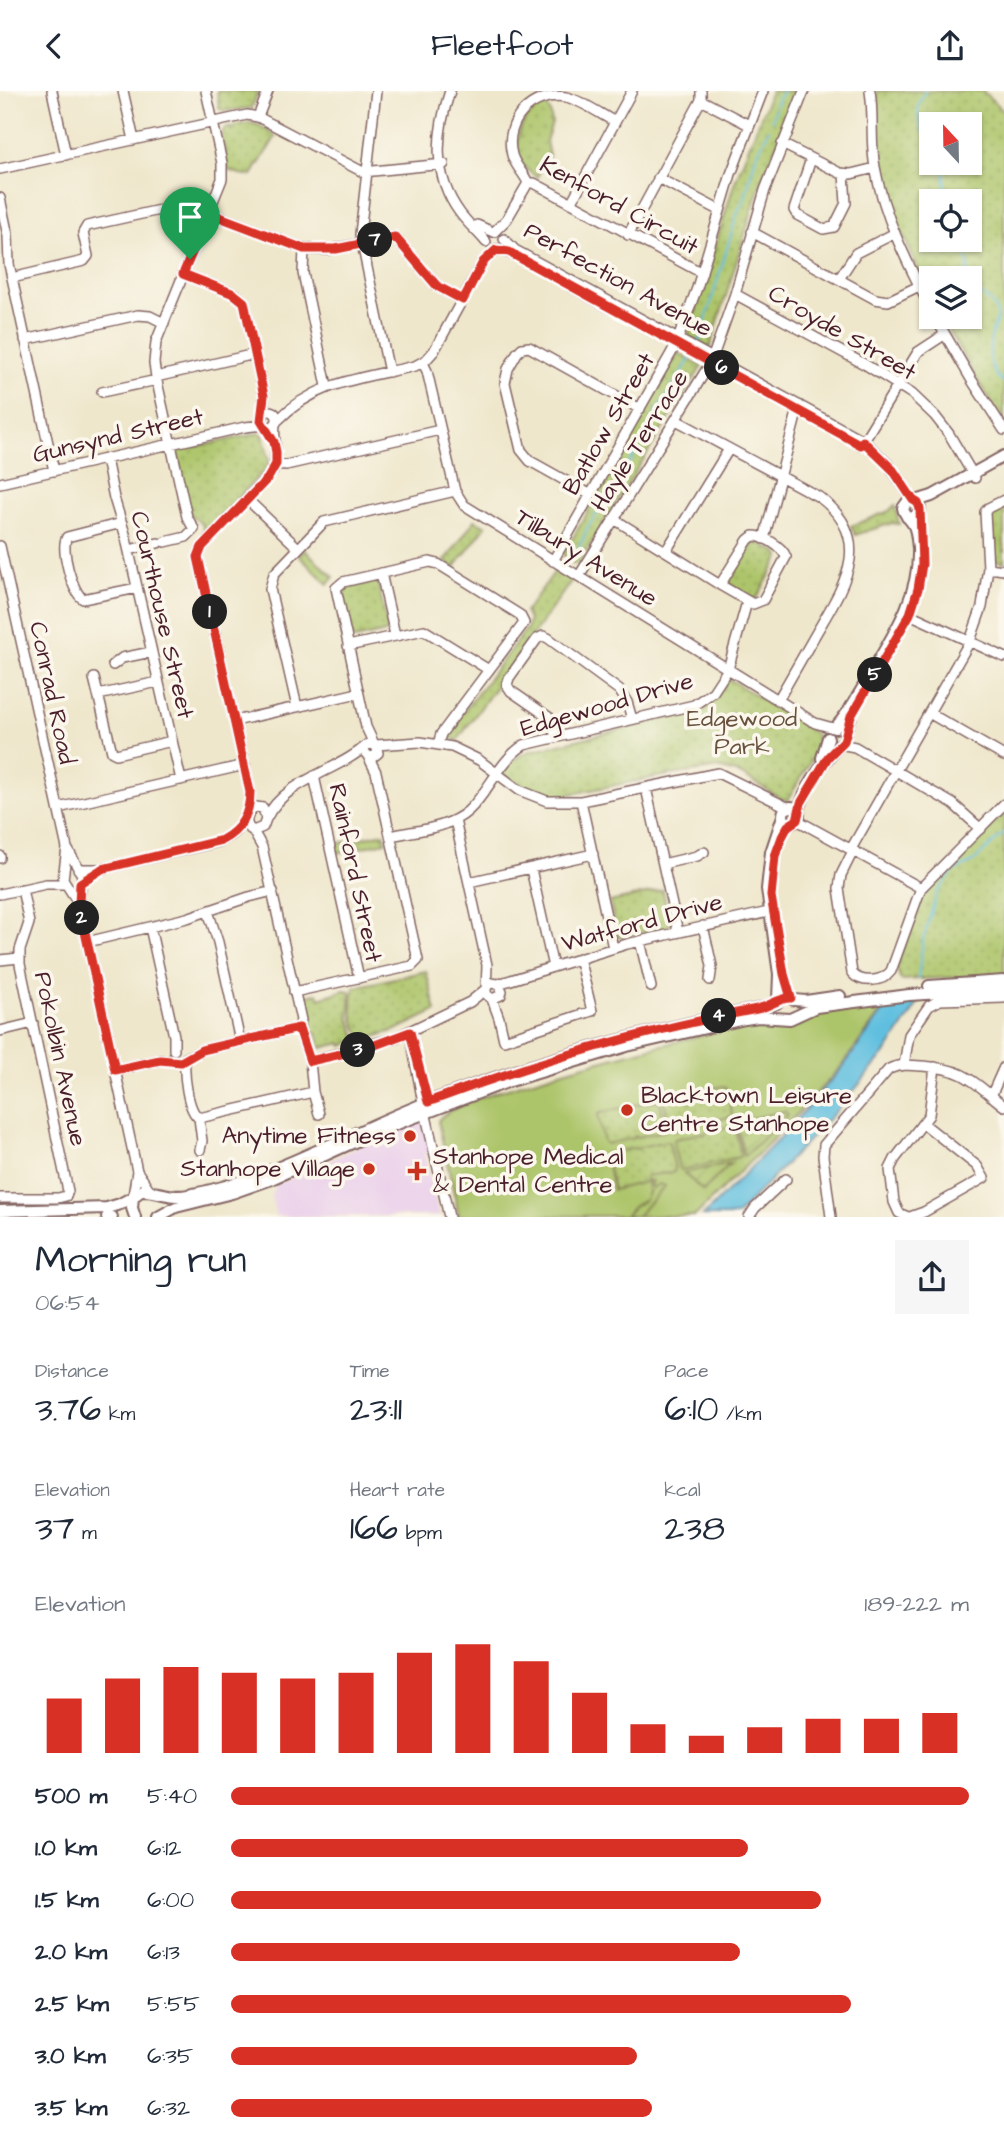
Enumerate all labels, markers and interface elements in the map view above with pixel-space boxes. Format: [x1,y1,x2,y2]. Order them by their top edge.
text: Fleetfoot [431,23,573,68]
icon: back [35,27,73,65]
icon: share [931,27,969,65]
north arrow [919,112,982,175]
map controls [919,112,982,329]
street label: Kenford Circuit [533,148,705,264]
pin [160,187,220,259]
button: locate [919,189,982,252]
icon: arrive [171,198,209,236]
street label: Perfection Avenue [518,214,718,346]
pin: 7 [358,223,392,257]
text: 7 [369,226,380,253]
button: layers [919,266,982,329]
street label: Croyde Street [761,277,923,390]
street label: Batlow Street [554,346,664,501]
pin: 6 [704,351,740,385]
text: 6 [716,354,727,381]
street label: Hayle Terrace [583,364,698,519]
street label: Gunsynd Street [29,400,207,473]
street label: Tilbury Avenue [508,501,664,616]
street label: Courthouse Street [122,508,202,722]
pin: 1 [192,595,228,629]
text: 1 [208,598,211,625]
street label: Conrad Road [20,619,84,767]
pin: 5 [858,657,892,693]
text: 5 [868,661,881,688]
street label: Edgewood Drive [517,664,698,747]
park label: Edgewood Park [687,702,797,764]
street label: Rainford Street [319,780,391,966]
street label: Watford Drive [558,885,726,961]
pin: 2 [64,901,100,935]
text: 2 [76,904,87,931]
street label: Pokolbin Avenue [25,969,95,1149]
pin: 4 [702,999,736,1033]
text: 4 [712,1002,725,1029]
pin: 3 [340,1033,376,1067]
text: 3 [353,1036,362,1063]
place label: Blacktown Leisure Centre Stanhope [641,1079,852,1141]
marker: Blacktown Leisure Centre Stanhope [619,1102,635,1118]
place label: Anytime Fitness [222,1119,396,1154]
marker: Anytime Fitness [402,1128,418,1144]
place label: Stanhope Medical & Dental Centre [433,1140,624,1202]
place label: Stanhope Village [181,1152,355,1187]
marker: Stanhope Village [361,1161,377,1177]
marker: Stanhope Medical & Dental Centre [407,1161,427,1181]
text: Morning run [35,1235,247,1287]
button: share [895,1240,969,1314]
text: 06:54 [35,1287,100,1319]
text: Distance [35,1358,109,1385]
text: Time [350,1358,389,1385]
text: Pace [664,1358,708,1385]
text: 3.76 [35,1385,101,1434]
text: 23:11 [350,1385,402,1434]
text: 6:10 [664,1385,719,1434]
text: km [101,1401,135,1428]
text: /km [719,1401,761,1428]
text: Elevation [35,1477,110,1504]
text: Heart rate [350,1477,445,1504]
text: kcal [664,1477,701,1504]
text: 37 [35,1504,74,1553]
text: 166 [350,1504,398,1553]
text: 238 [664,1504,725,1553]
text: m [74,1520,97,1547]
text: bpm [398,1520,442,1547]
text: Elevation [35,1588,126,1620]
text: 189–222 m [864,1588,969,1620]
text: 500 m [35,1780,107,1812]
text: 5:40 [147,1780,197,1812]
text: 1.0 km [35,1832,97,1864]
text: 6:12 [147,1832,181,1864]
text: 1.5 km [35,1884,99,1916]
text: 6:00 [147,1884,194,1916]
text: 2.0 km [35,1936,107,1968]
text: 6:13 [147,1936,180,1968]
text: 2.5 km [35,1988,109,2020]
text: 5:55 [147,1988,200,2020]
text: 3.0 km [35,2040,106,2072]
text: 6:35 [147,2040,193,2072]
text: 3.5 km [35,2092,107,2124]
text: 6:32 [147,2092,190,2124]

